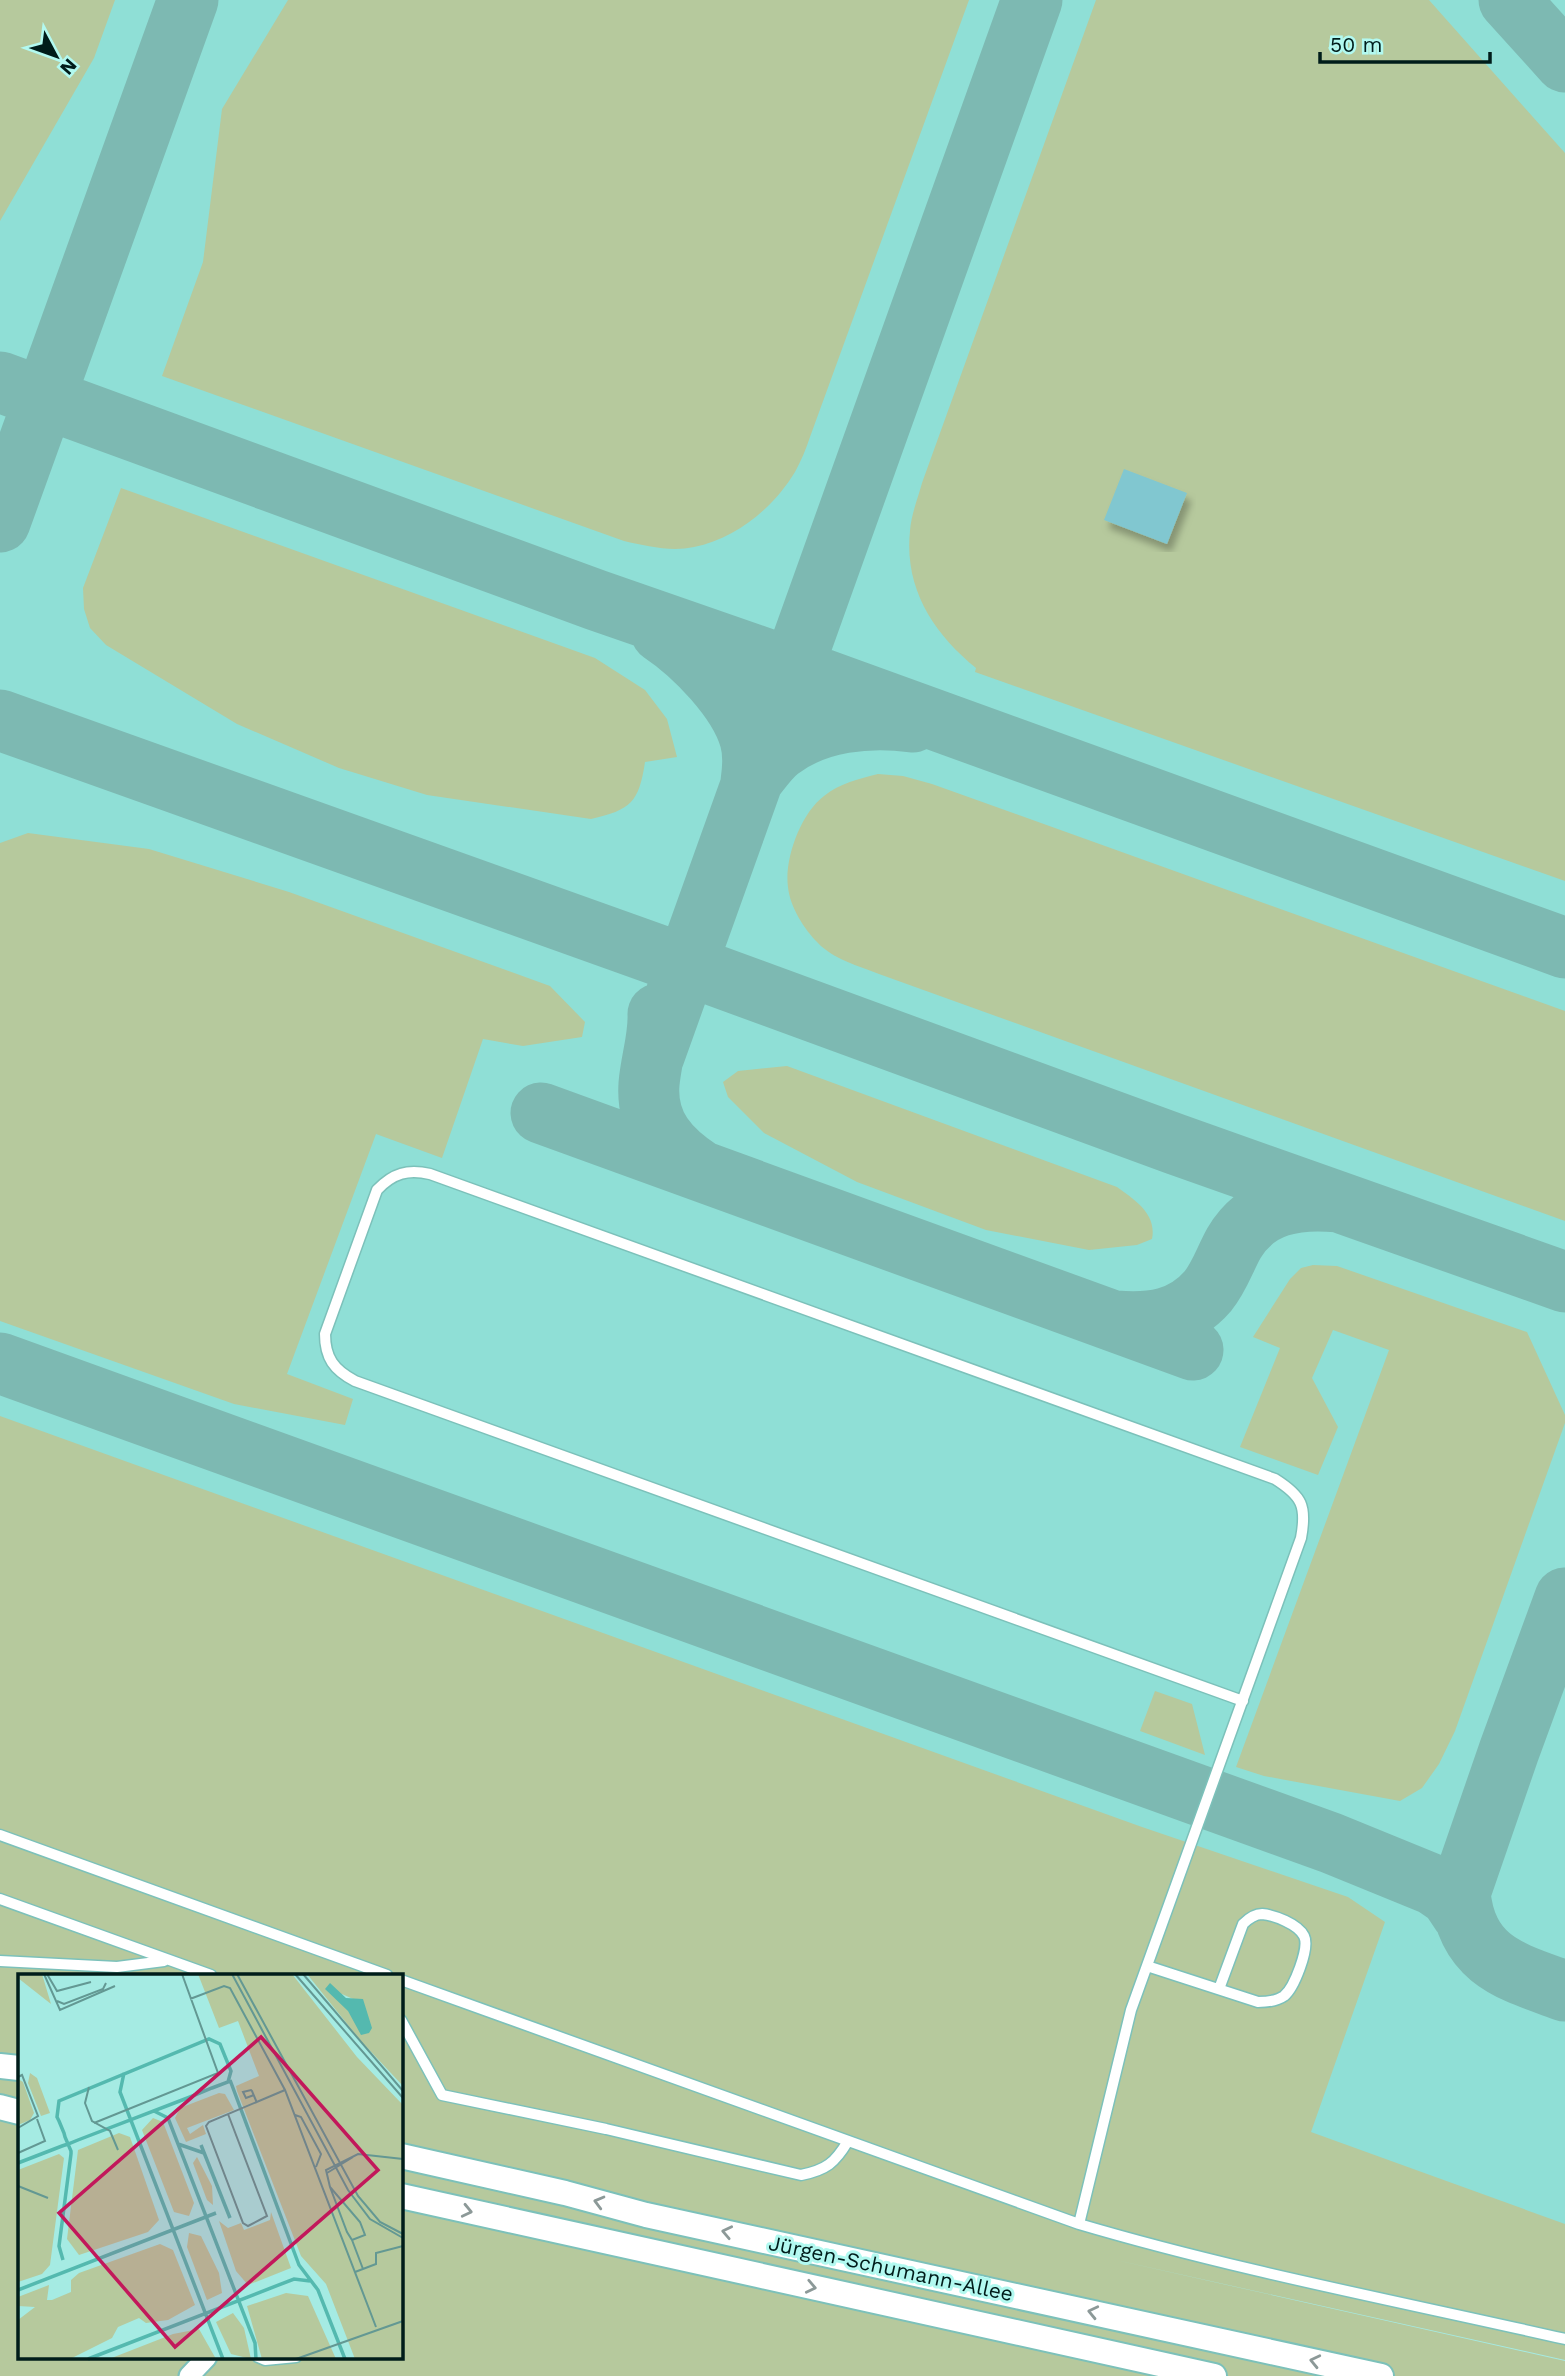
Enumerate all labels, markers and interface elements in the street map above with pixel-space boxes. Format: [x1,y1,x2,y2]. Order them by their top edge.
north arrow [21,21,91,91]
scale bar [1320,21,1490,65]
text: 50 m [1330,32,1382,57]
text: N [55,54,82,80]
inset map [18,1974,402,2358]
one-way arrow [594,2196,606,2211]
one-way arrow [461,2203,473,2217]
one-way arrow [721,2226,733,2241]
street label: Jürgen-Schumann-Allee [766,2230,1016,2306]
one-way arrow [804,2279,816,2293]
one-way arrow [1087,2305,1099,2320]
one-way arrow [1309,2355,1321,2370]

